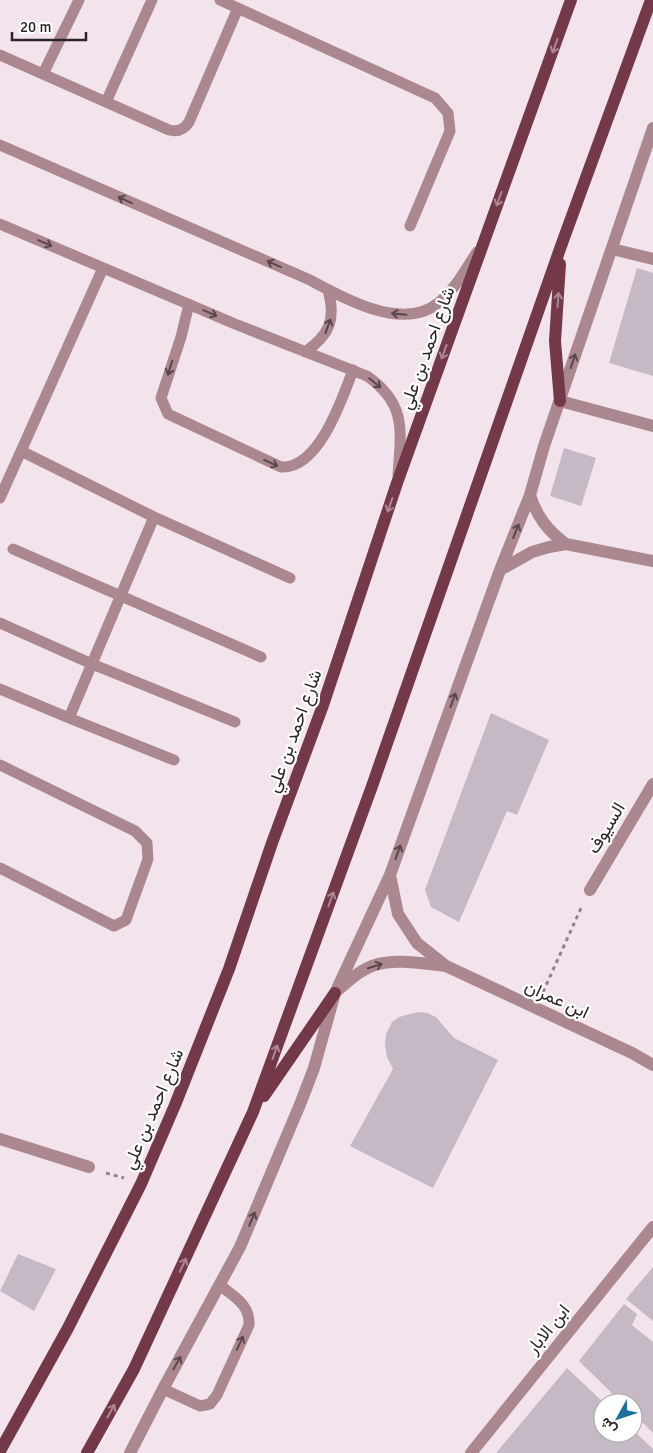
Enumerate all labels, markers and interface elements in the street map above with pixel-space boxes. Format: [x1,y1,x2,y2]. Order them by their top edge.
scale bar [12,10,86,42]
text: 20 m [20,18,51,36]
one-way arrow [549,38,559,54]
one-way arrow [494,191,503,206]
one-way arrow [118,194,133,204]
one-way arrow [37,238,52,248]
one-way arrow [267,259,282,269]
street label: شارع احمد بن علي [395,283,463,414]
one-way arrow [553,292,562,308]
one-way arrow [202,309,217,319]
one-way arrow [391,309,407,319]
one-way arrow [324,318,333,334]
one-way arrow [439,343,449,359]
one-way arrow [569,353,579,369]
one-way arrow [165,359,175,375]
one-way arrow [368,377,381,388]
one-way arrow [263,458,278,468]
one-way arrow [385,496,394,512]
one-way arrow [512,524,521,539]
street label: شارع احمد بن علي [262,666,330,797]
one-way arrow [449,692,458,708]
street label: السيوف [582,798,630,858]
one-way arrow [394,845,403,861]
one-way arrow [327,892,336,907]
one-way arrow [367,961,383,971]
street label: ابن عمران [521,975,593,1023]
street label: شارع احمد بن علي [118,1045,192,1174]
one-way arrow [271,1045,280,1060]
one-way arrow [248,1212,257,1227]
one-way arrow [179,1258,188,1273]
street label: ابن الابار [521,1300,574,1359]
one-way arrow [236,1336,246,1351]
one-way arrow [172,1356,182,1371]
north arrow [593,1393,643,1443]
one-way arrow [106,1404,116,1418]
text: ش [596,1414,620,1438]

